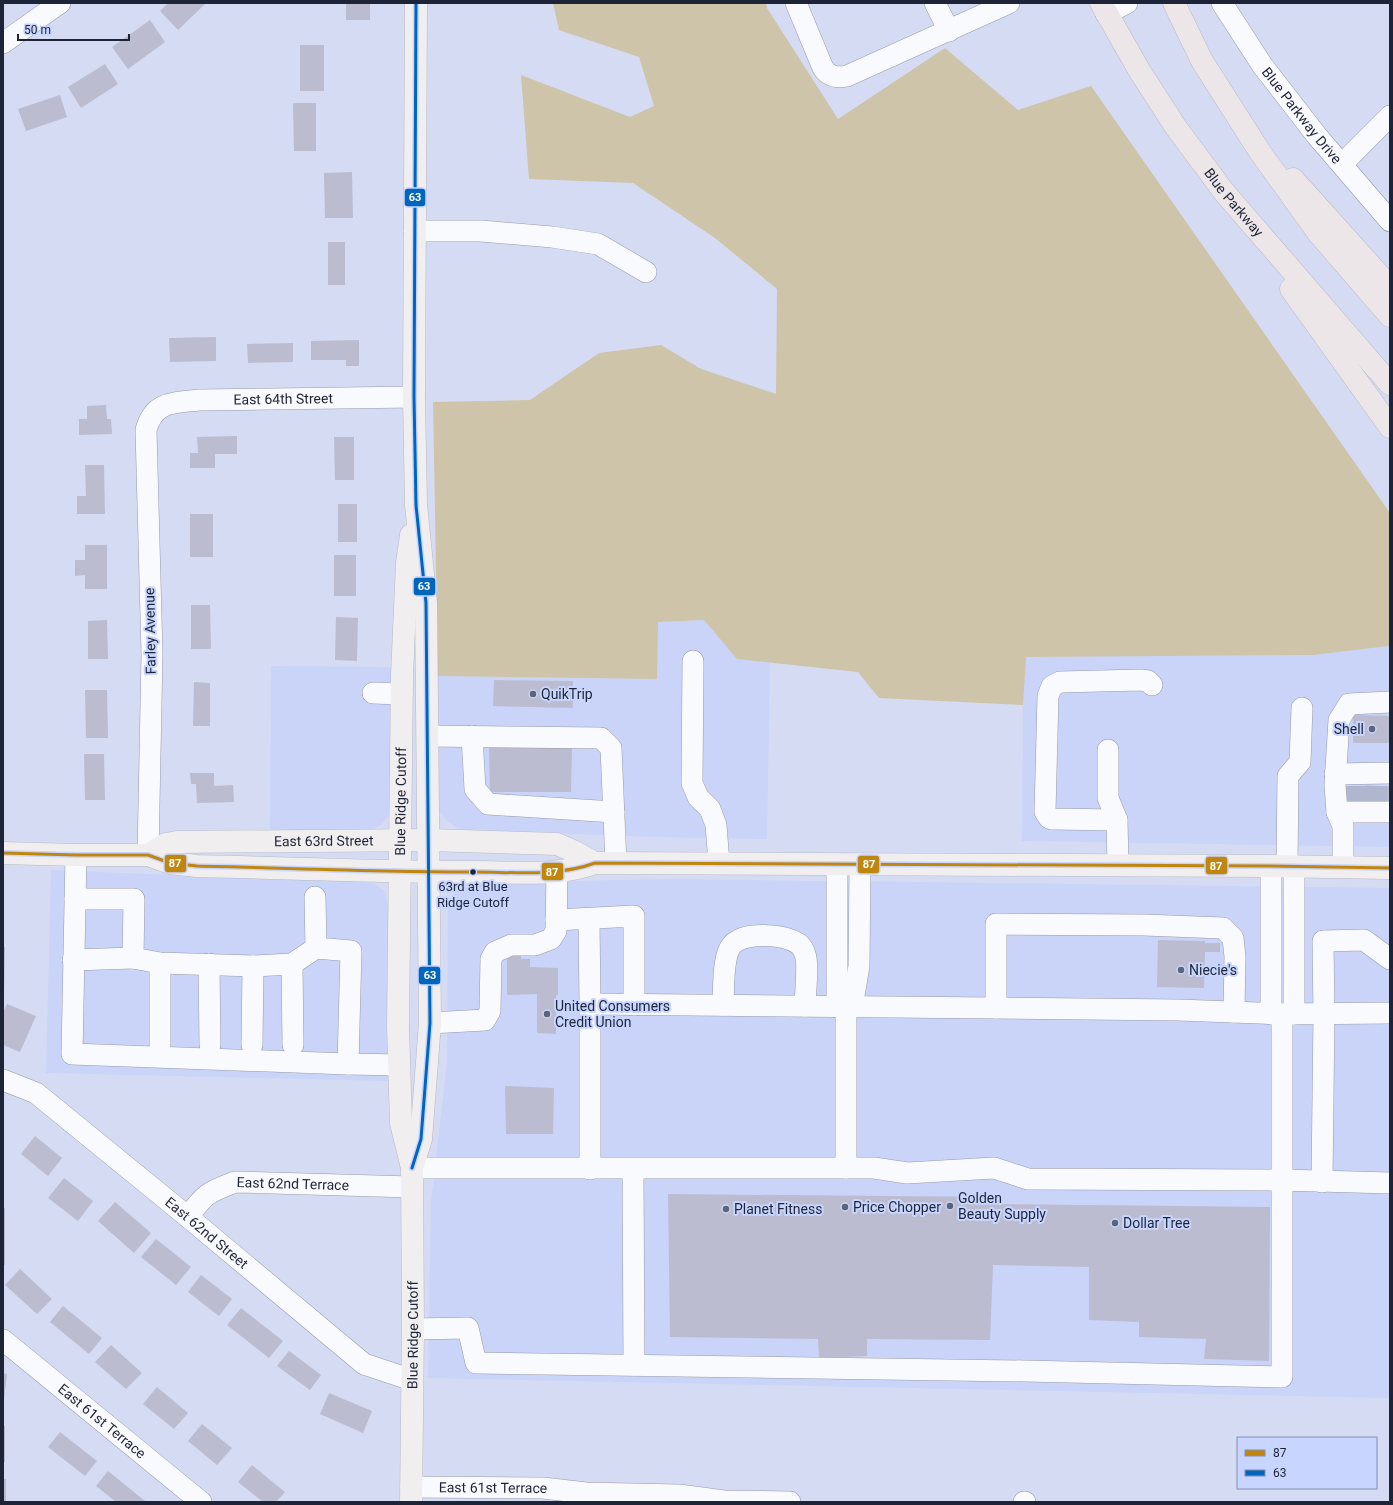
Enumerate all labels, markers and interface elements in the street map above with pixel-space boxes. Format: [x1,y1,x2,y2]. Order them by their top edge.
scale bar [18,16,129,42]
text: 50 m [24,23,51,37]
street label: Blue Parkway Drive [1259,64,1345,167]
street label: Blue Parkway [1201,165,1267,240]
line badge: 63 [404,188,426,207]
text: 63 [409,191,421,204]
street label: East 64th Street [233,390,333,408]
line badge: 63 [413,577,436,596]
text: 63 [418,580,430,593]
street label: Farley Avenue [141,588,159,674]
place label: QuikTrip [541,686,593,702]
marker: QuikTrip [528,689,538,699]
place label: Shell [1334,721,1364,737]
marker: Shell [1367,724,1377,734]
street label: Blue Ridge Cutoff [392,747,409,856]
street label: East 63rd Street [274,832,374,849]
line badge: 87 [164,854,187,873]
line badge: 87 [857,855,880,874]
line badge: 87 [1205,856,1228,875]
text: 87 [169,857,181,870]
text: 87 [863,858,875,871]
text: 87 [1210,860,1222,873]
line badge: 87 [541,862,564,881]
text: 87 [546,866,558,879]
marker: 63rd at Blue Ridge Cutoff [468,867,478,877]
place label: 63rd at Blue Ridge Cutoff [437,879,510,910]
place label: Niecie's [1189,962,1237,978]
marker: Niecie's [1176,965,1186,975]
line badge: 63 [418,966,441,985]
text: 63 [424,969,436,982]
place label: United Consumers Credit Union [555,998,670,1030]
marker: United Consumers Credit Union [542,1009,552,1019]
street label: East 62nd Terrace [237,1174,349,1193]
place label: Golden Beauty Supply [958,1190,1046,1222]
street label: East 62nd Street [162,1194,252,1272]
place label: Price Chopper [853,1199,941,1215]
place label: Planet Fitness [734,1201,822,1217]
marker: Golden Beauty Supply [945,1201,955,1211]
marker: Price Chopper [840,1202,850,1212]
marker: Planet Fitness [721,1204,731,1214]
place label: Dollar Tree [1123,1215,1190,1231]
marker: Dollar Tree [1110,1218,1120,1228]
street label: Blue Ridge Cutoff [404,1281,421,1389]
street label: East 61st Terrace [55,1381,149,1462]
legend [1237,1437,1377,1489]
text: 87 [1273,1446,1287,1460]
text: 63 [1273,1466,1287,1480]
street label: East 61st Terrace [439,1479,548,1496]

